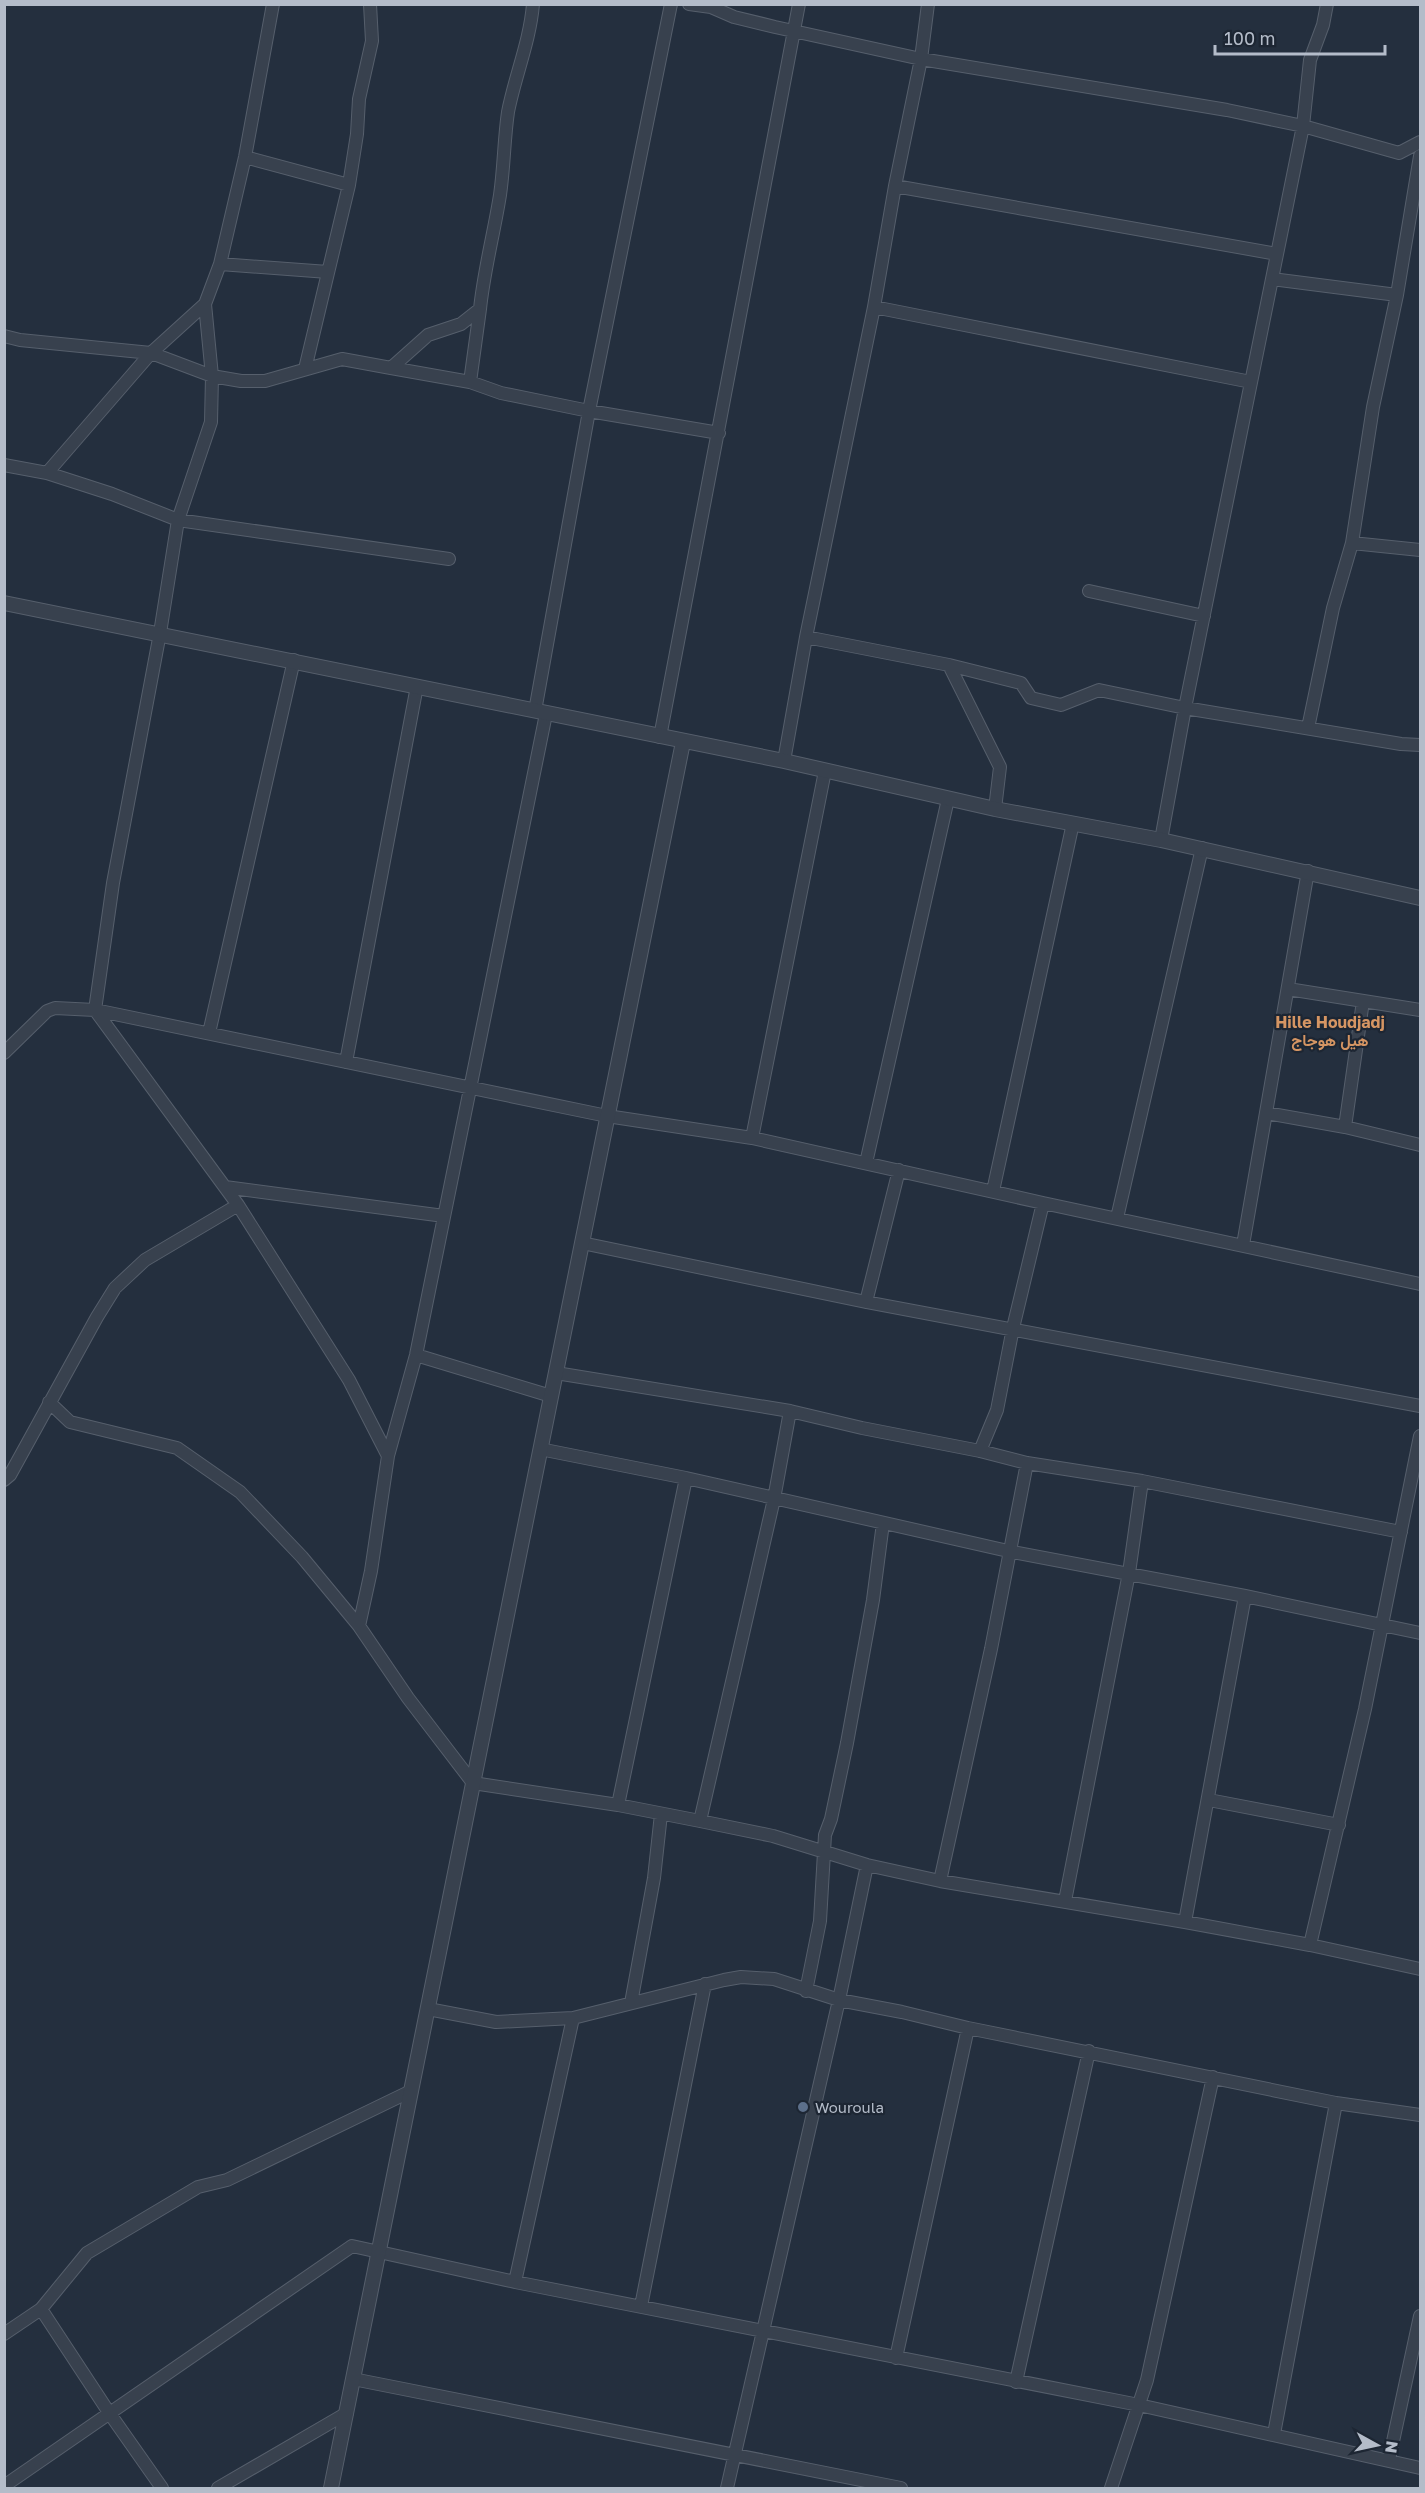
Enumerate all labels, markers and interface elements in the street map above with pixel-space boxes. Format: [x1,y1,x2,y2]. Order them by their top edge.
scale bar [1215,18,1384,56]
text: 100 m [1224,27,1275,49]
district label: Hille Houdjadj هيل هوجاج [1275,1012,1385,1051]
place label: Wouroula [815,2098,884,2116]
marker: Wouroula [796,2100,810,2114]
north arrow [1347,2415,1407,2475]
text: N [1381,2440,1403,2455]

